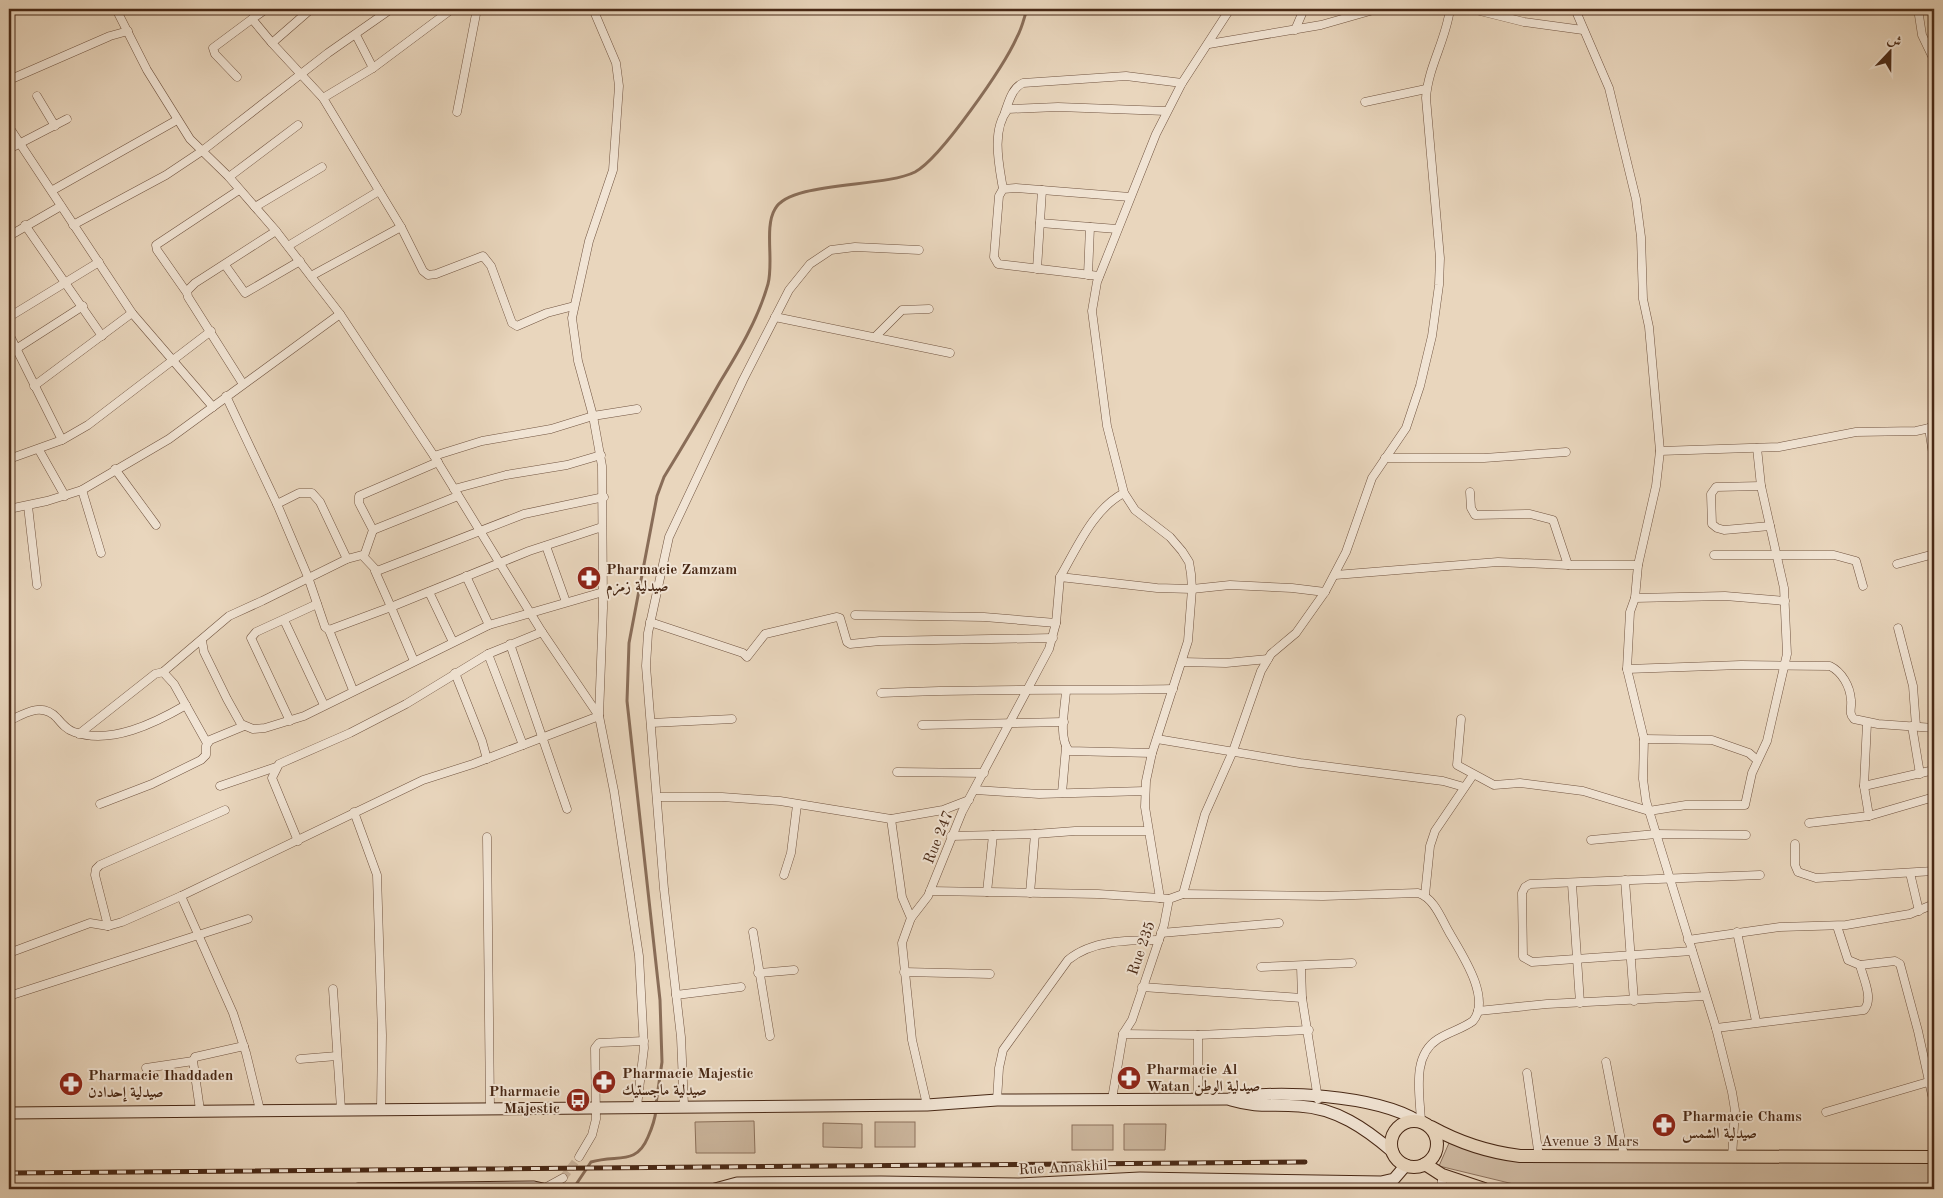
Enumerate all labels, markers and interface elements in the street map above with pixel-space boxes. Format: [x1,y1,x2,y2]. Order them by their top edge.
north arrow [1866,28,1916,78]
text: ش [1885,32,1904,50]
place label: Pharmacie Zamzam صيدلية زمزم [606,563,737,599]
pharmacy icon: Pharmacie Zamzam صيدلية زمزم [576,565,602,591]
street label: Rue 247 [922,809,957,866]
street label: Rue 235 [1126,920,1159,977]
place label: Pharmacie Al Watan صيدلية الوطن [1146,1063,1260,1097]
pharmacy icon: Pharmacie Al Watan صيدلية الوطن [1116,1065,1142,1091]
place label: Pharmacie Majestic صيدلية ماجستيك [622,1067,754,1099]
place label: Pharmacie Ihaddaden صيدلية إحدادن [88,1069,233,1102]
pharmacy icon: Pharmacie Majestic صيدلية ماجستيك [591,1069,617,1095]
pharmacy icon: Pharmacie Ihaddaden صيدلية إحدادن [58,1071,84,1097]
place label: Pharmacie Majestic [489,1085,560,1117]
bus stop icon: Pharmacie Majestic [565,1087,591,1113]
place label: Pharmacie Chams صيدلية الشمس [1682,1110,1802,1143]
pharmacy icon: Pharmacie Chams صيدلية الشمس [1651,1112,1677,1138]
street label: Avenue 3 Mars [1541,1135,1639,1150]
street label: Rue Annakhil [1018,1159,1108,1178]

